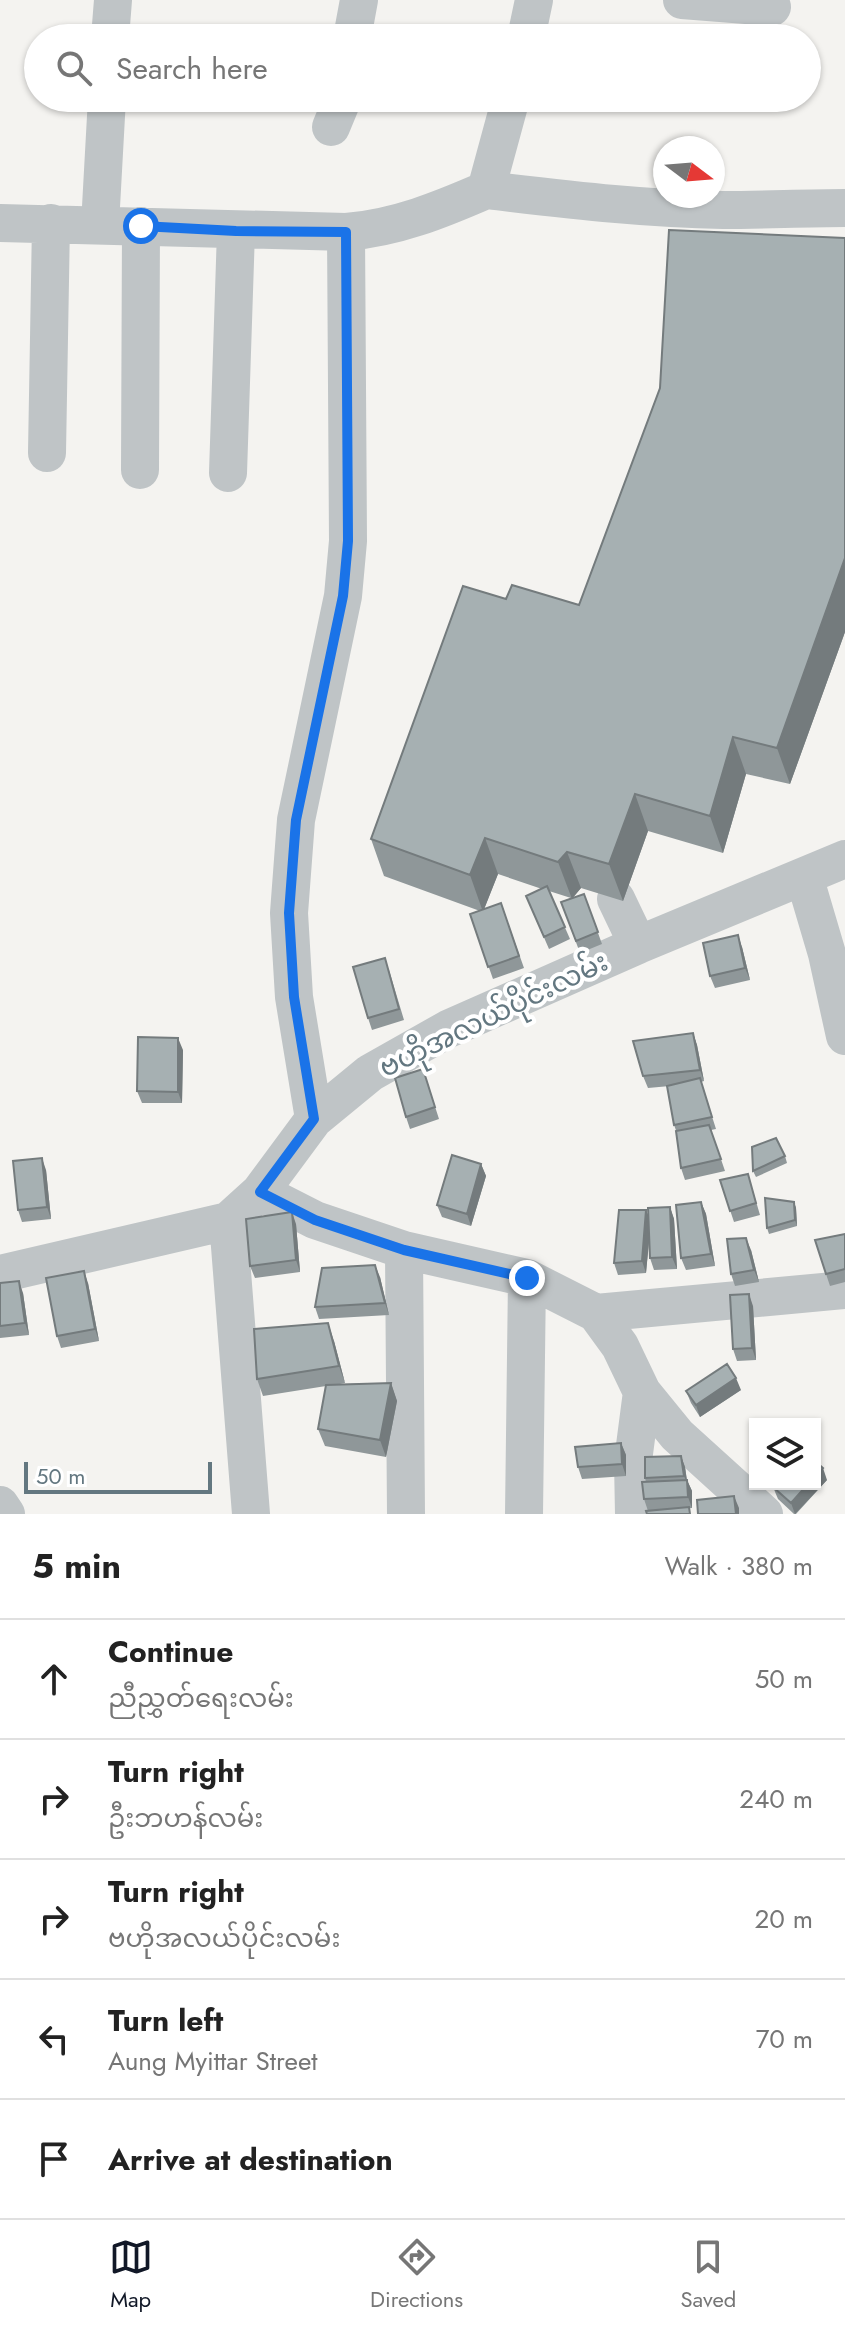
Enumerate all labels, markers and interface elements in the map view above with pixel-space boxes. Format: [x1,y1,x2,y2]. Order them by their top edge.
search box [24,24,821,112]
icon: search [52,46,96,90]
text: Search here [116,47,268,90]
north arrow [653,136,725,208]
route start [123,208,159,244]
street label: ဗဟိုအလယ်ပိုင်းလမ်း [372,941,616,1090]
route end [509,1260,545,1296]
map controls [749,1418,821,1490]
button: layers [749,1418,821,1490]
scale bar [24,1458,212,1494]
text: 50 m [36,1460,85,1492]
text: 5 min [32,1542,121,1591]
text: Walk · 380 m [664,1547,813,1585]
text: Continue [108,1630,234,1673]
icon: ahead [32,1657,76,1701]
text: 50 m [755,1660,813,1698]
text: ညီညွှတ်ရေးလမ်း [108,1679,294,1717]
text: Turn right [108,1750,244,1793]
icon: right [32,1777,76,1821]
text: 240 m [739,1780,813,1818]
text: ဦးဘဟန်လမ်း [108,1799,263,1837]
text: Turn right [108,1870,244,1913]
icon: right [32,1897,76,1941]
text: 20 m [755,1900,813,1938]
text: ဗဟိုအလယ်ပိုင်းလမ်း [108,1919,340,1957]
text: Turn left [108,1999,223,2042]
icon: left [32,2017,76,2061]
text: 70 m [756,2020,813,2058]
text: Aung Myittar Street [108,2042,318,2080]
icon: arrive [32,2137,76,2181]
text: Arrive at destination [108,2138,393,2181]
tab: Map [109,2235,153,2315]
tab: Directions [370,2235,463,2315]
tab: Saved [681,2235,736,2315]

